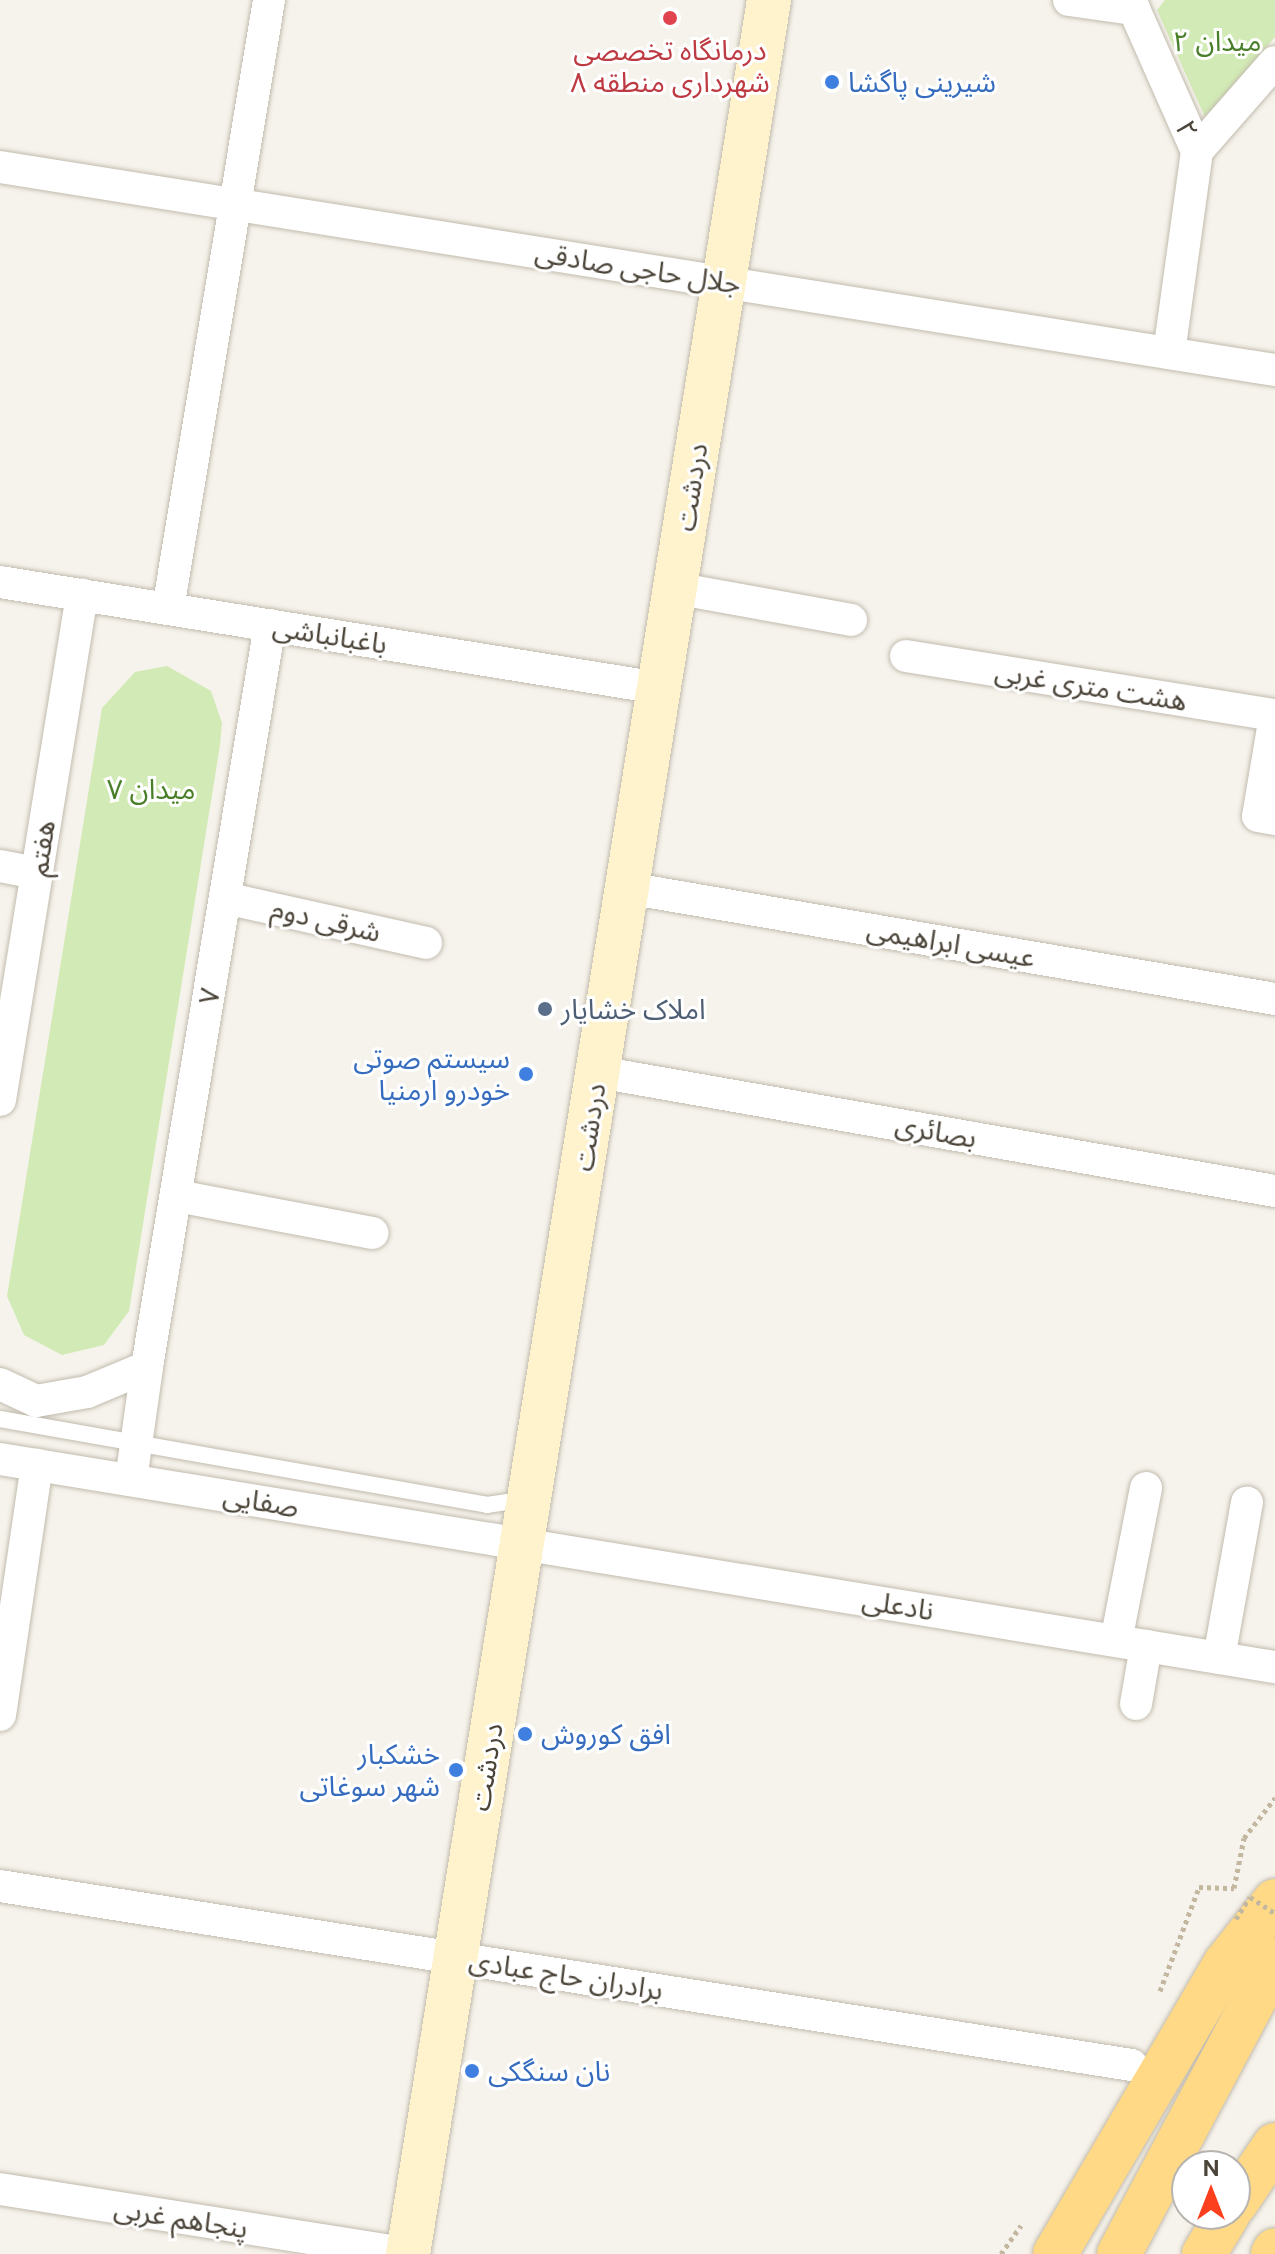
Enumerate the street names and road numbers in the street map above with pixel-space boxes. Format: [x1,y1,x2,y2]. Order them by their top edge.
street label: ۲ [1168,115,1206,143]
street label: جلال حاجی صادقی [533,235,743,301]
street label: دردشت [667,441,715,533]
street label: باغبانباشی [270,609,390,661]
street label: هشت متری غربی [993,654,1189,718]
street label: هفتم [20,818,62,878]
street label: شرقی دوم [268,891,384,949]
street label: عیسی ابراهیمی [864,912,1038,974]
street label: ۷ [191,985,227,1007]
street label: دردشت [565,1081,613,1173]
street label: بصائری [893,1107,979,1155]
street label: صفایی [221,1478,301,1524]
street label: نادعلی [860,1583,936,1627]
street label: دردشت [462,1721,510,1813]
street label: برادران حاج عبادی [467,1943,665,2007]
street label: پنجاهم غربی [112,2191,250,2245]

